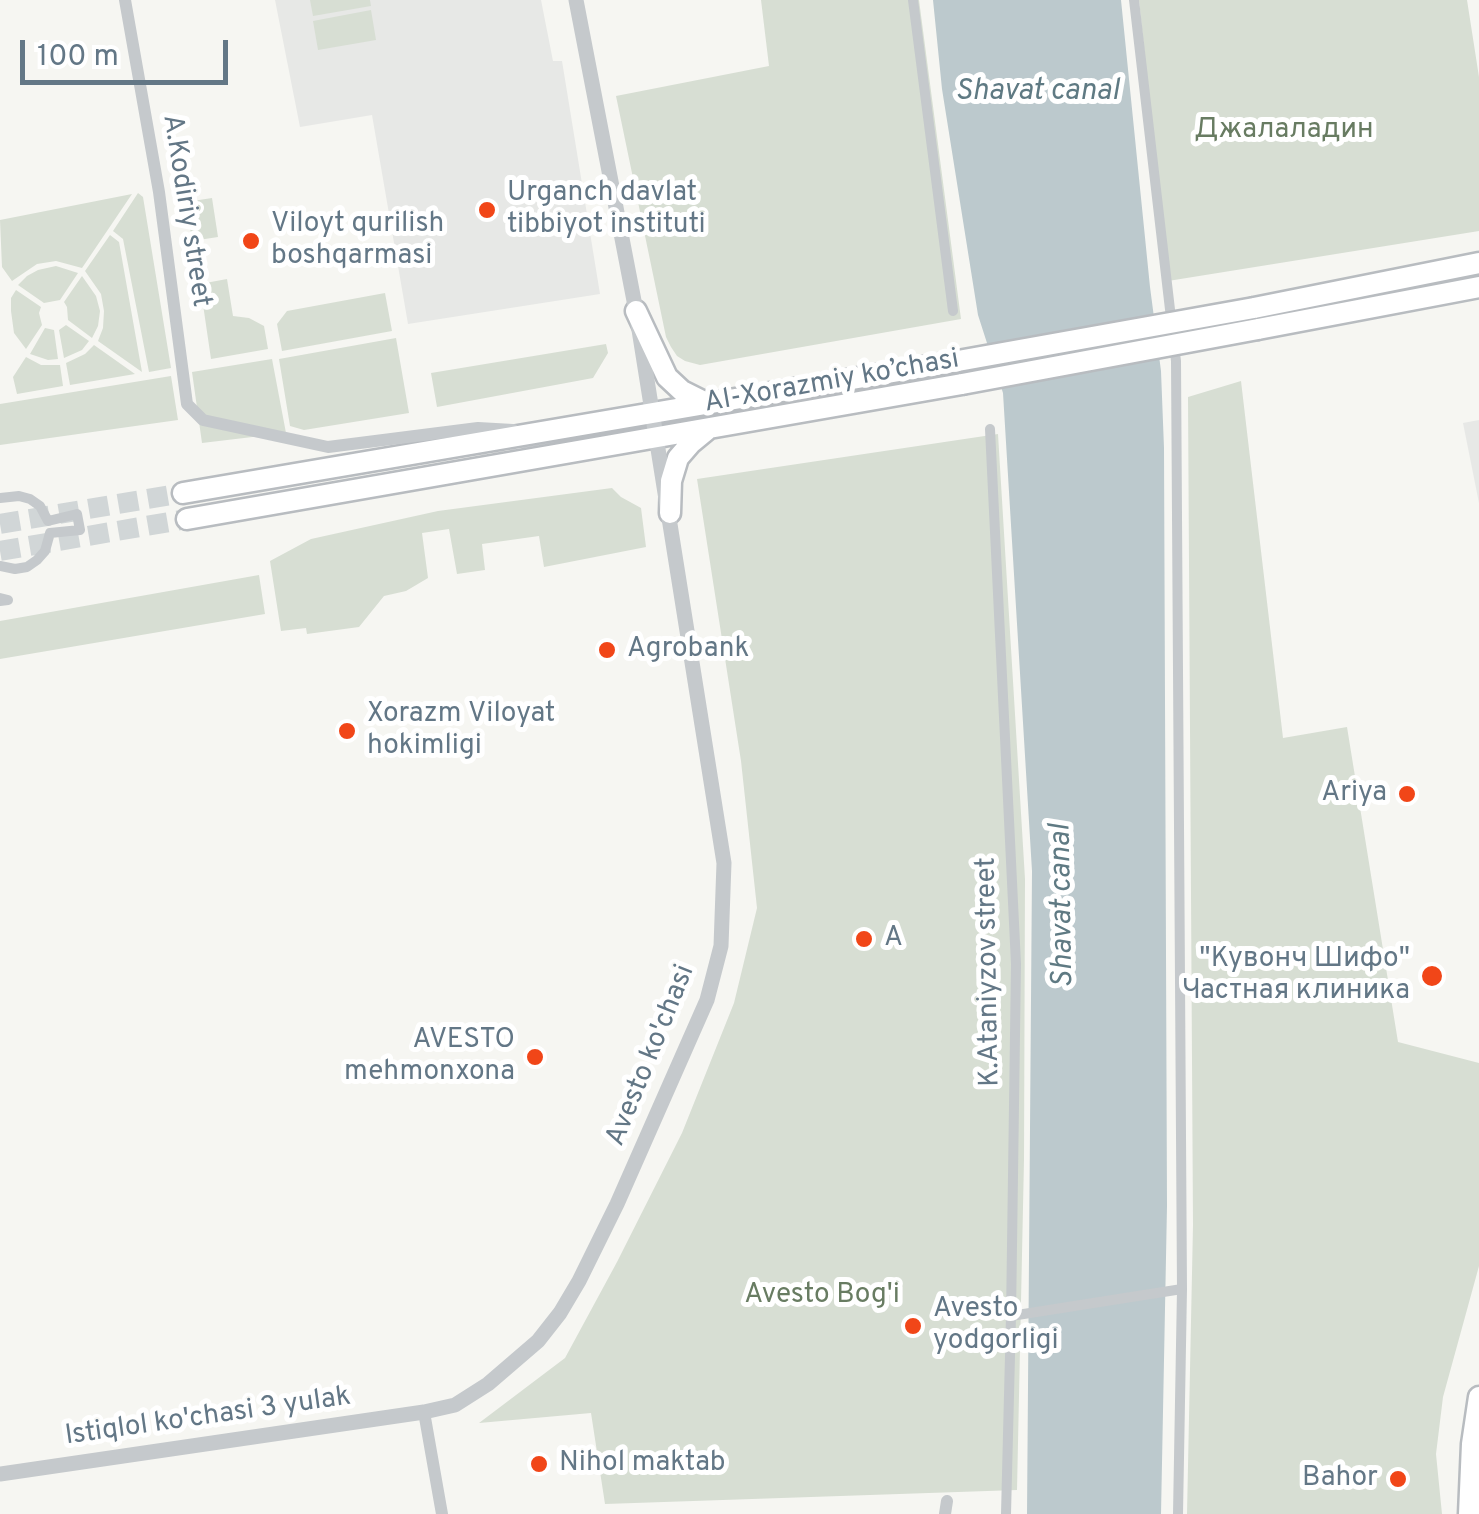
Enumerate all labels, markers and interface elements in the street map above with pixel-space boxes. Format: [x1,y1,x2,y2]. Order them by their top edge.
scale bar [25,20,232,82]
text: 100 m [37,39,119,76]
water label: Shavat canal [955,75,1119,111]
street label: A.Kodiriy street [153,112,217,310]
park label: Джалаладин [1194,114,1374,148]
place label: Urganch davlat tibbiyot instituti [507,177,706,243]
marker: Urganch davlat tibbiyot instituti [476,199,498,221]
place label: Viloyt qurilish boshqarmasi [271,208,444,274]
marker: Viloyt qurilish boshqarmasi [240,230,262,252]
street label: Al-Xorazmiy ko’chasi [702,344,962,422]
place label: Agrobank [627,633,749,667]
marker: Agrobank [596,639,618,661]
place label: Xorazm Viloyat hokimligi [367,698,555,764]
marker: Xorazm Viloyat hokimligi [336,720,358,742]
place label: Ariya [1321,777,1387,811]
marker: Ariya [1396,783,1418,805]
water label: Shavat canal [1045,824,1083,988]
street label: K.Ataniyzov street [971,857,1009,1087]
place label: A [884,922,903,956]
marker: A [853,928,875,950]
place label: "Кувонч Шифо" Частная клиника [1182,943,1410,1009]
street label: Avesto ko'chasi [600,960,704,1152]
marker: "Кувонч Шифо" Частная клиника [1419,963,1445,989]
place label: AVESTO mehmonxona [344,1024,515,1090]
marker: AVESTO mehmonxona [524,1046,546,1068]
park label: Avesto Bog'i [744,1279,900,1313]
place label: Avesto yodgorligi [933,1293,1059,1359]
marker: Avesto yodgorligi [902,1315,924,1337]
street label: Istiqlol ko'chasi 3 yulak [63,1381,353,1455]
place label: Nihol maktab [559,1447,726,1481]
marker: Nihol maktab [528,1453,550,1475]
place label: Bahor [1302,1462,1378,1496]
marker: Bahor [1387,1468,1409,1490]

